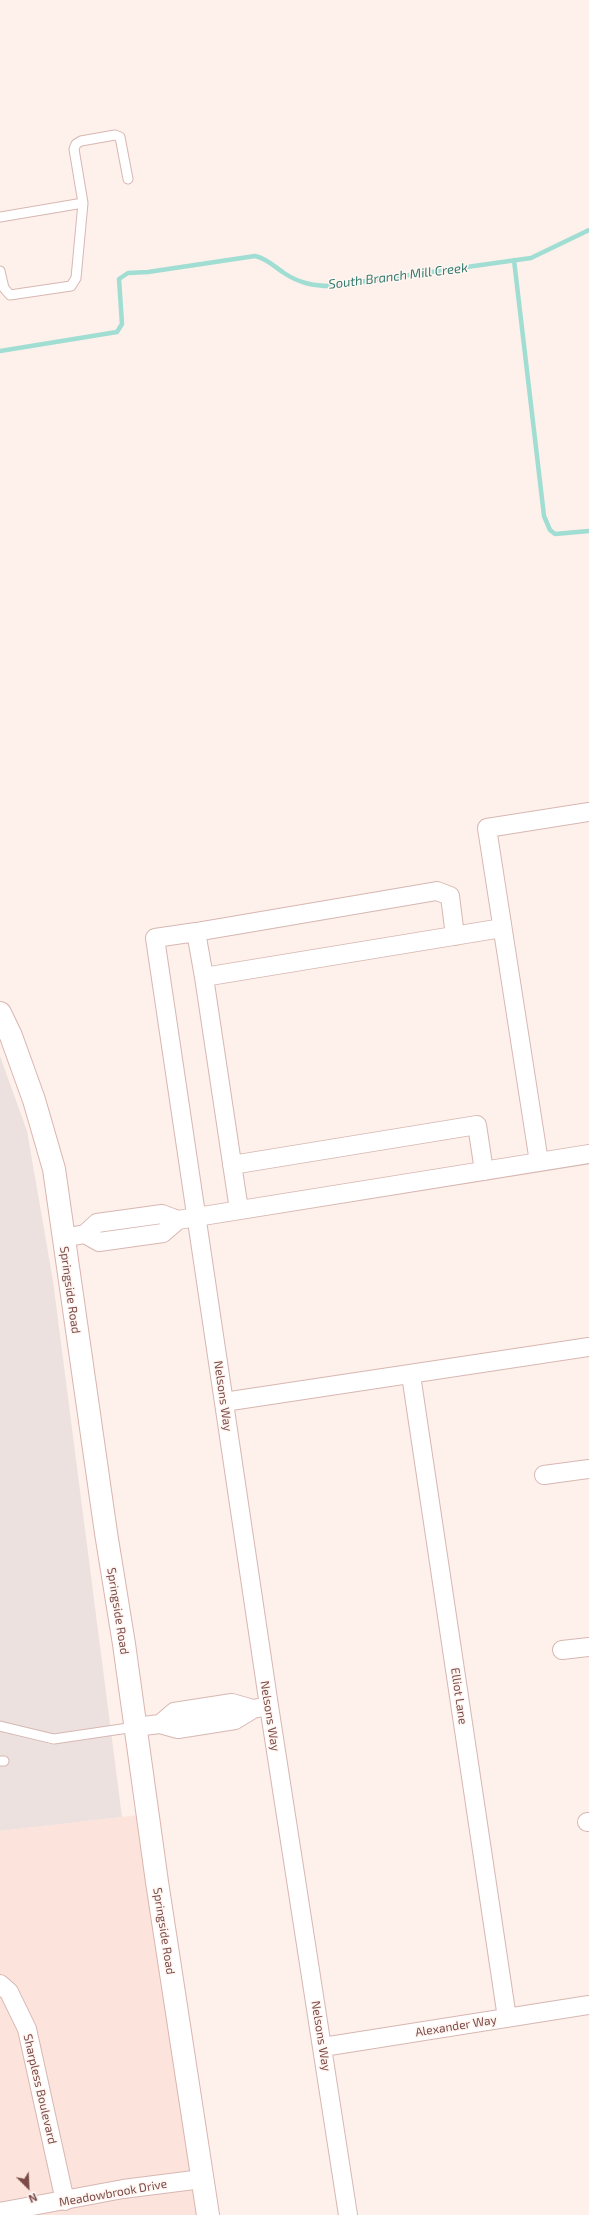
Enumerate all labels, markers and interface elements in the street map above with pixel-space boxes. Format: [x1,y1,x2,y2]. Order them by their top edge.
water label: South Branch Mill Creek [327,260,469,292]
street label: Springside Road [57,1245,83,1335]
street label: Nelsons Way [211,1360,235,1432]
street label: Springside Road [104,1566,132,1656]
street label: Elliot Lane [448,1667,470,1725]
street label: Nelsons Way [257,1680,283,1752]
street label: Springside Road [150,1886,178,1976]
street label: Nelsons Way [308,2000,334,2072]
street label: Alexander Way [414,2012,498,2040]
street label: Sharpless Boulevard [20,2033,60,2145]
north arrow [8,2167,48,2207]
street label: Meadowbrook Drive [58,2176,168,2210]
text: N [27,2191,39,2206]

